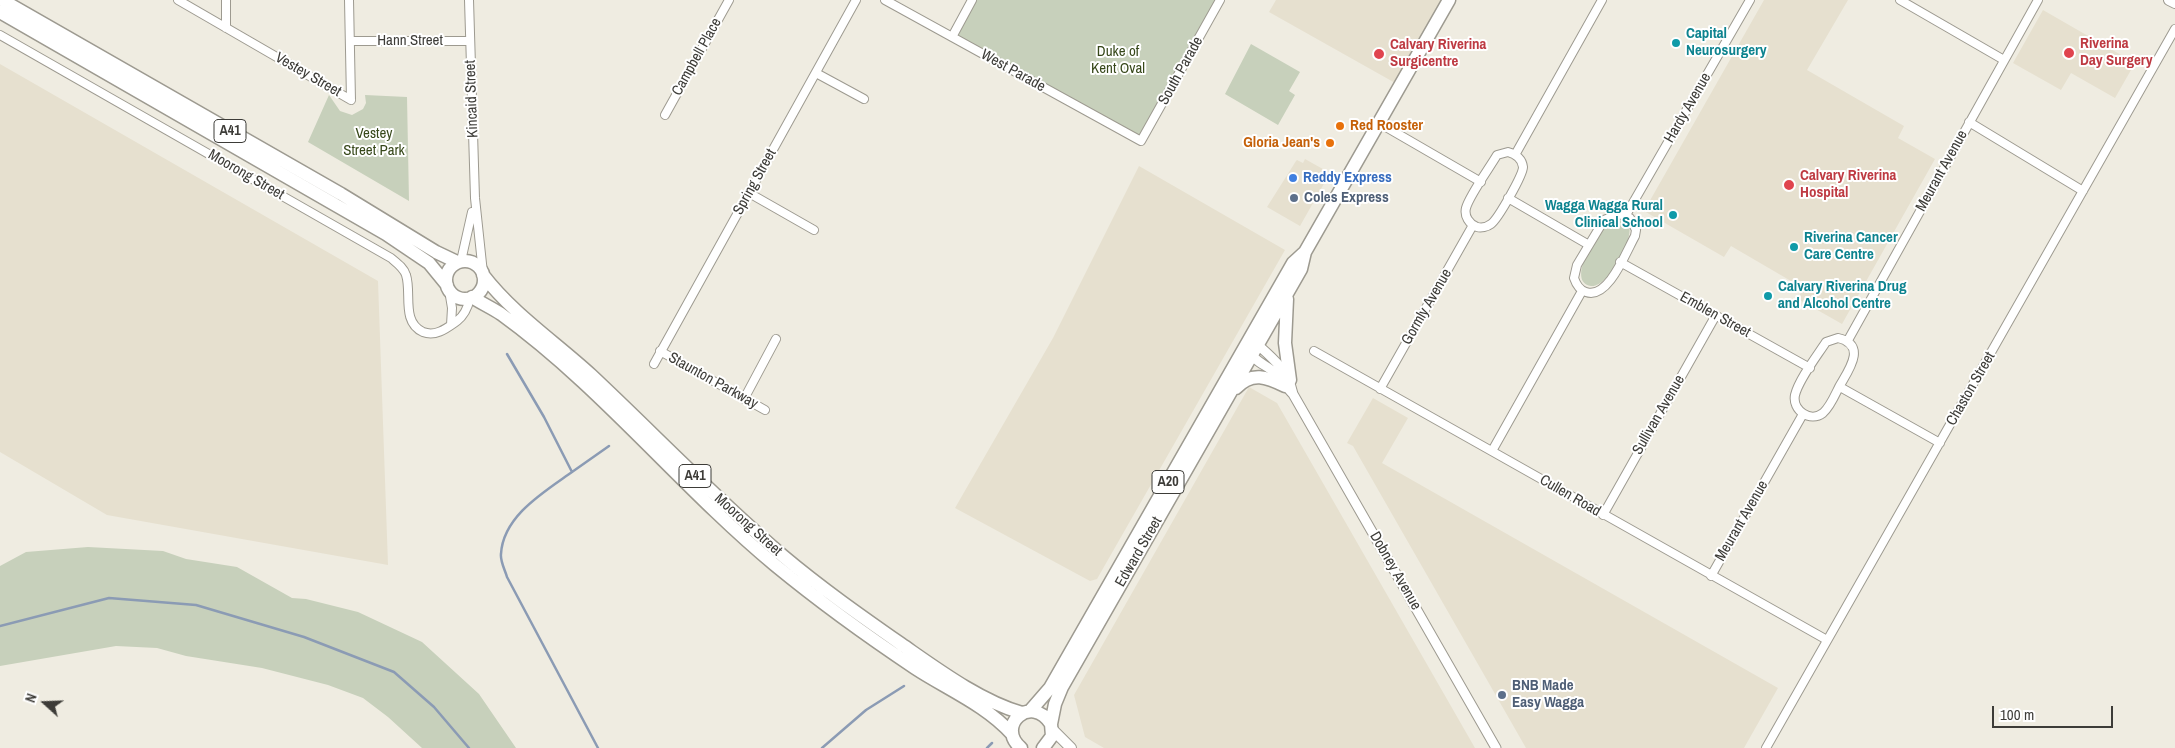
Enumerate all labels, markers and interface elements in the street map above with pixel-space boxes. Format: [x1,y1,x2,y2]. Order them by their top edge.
street label: Campbell Place [668,15,726,99]
place label: Capital Neurosurgery [1686,25,1767,60]
street label: Hann Street [377,32,443,50]
street label: South Parade [1155,34,1207,108]
place label: Riverina Day Surgery [2080,35,2152,70]
place label: Calvary Riverina Surgicentre [1390,36,1486,71]
marker: Capital Neurosurgery [1670,37,1682,49]
park label: Duke of Kent Oval [1091,43,1145,78]
street label: West Parade [978,46,1048,96]
marker: Riverina Day Surgery [2062,46,2076,60]
marker: Calvary Riverina Surgicentre [1372,47,1386,61]
street label: Vestey Street [272,49,344,101]
street label: Kincaid Street [462,60,482,138]
street label: Hardy Avenue [1661,70,1715,146]
place label: Red Rooster [1350,117,1423,135]
road number: A41 [214,120,246,142]
marker: Red Rooster [1334,120,1346,132]
park label: Vestey Street Park [343,125,405,160]
street label: Meurant Avenue [1912,127,1972,215]
place label: Gloria Jean's [1243,134,1320,152]
marker: Gloria Jean's [1324,137,1336,149]
street label: Moorong Street [205,146,287,204]
street label: Spring Street [730,146,780,218]
place label: Calvary Riverina Hospital [1800,167,1896,202]
place label: Reddy Express [1303,169,1392,187]
marker: Reddy Express [1287,172,1299,184]
marker: Calvary Riverina Hospital [1782,178,1796,192]
place label: Coles Express [1304,189,1389,207]
marker: Coles Express [1288,192,1300,204]
place label: Wagga Wagga Rural Clinical School [1545,197,1663,232]
marker: Wagga Wagga Rural Clinical School [1667,209,1679,221]
place label: Riverina Cancer Care Centre [1804,229,1898,264]
marker: Riverina Cancer Care Centre [1788,241,1800,253]
street label: Gormly Avenue [1398,266,1456,348]
place label: Calvary Riverina Drug and Alcohol Centre [1778,278,1907,313]
street label: Emblen Street [1677,288,1753,342]
marker: Calvary Riverina Drug and Alcohol Centre [1762,290,1774,302]
street label: Staunton Parkway [665,349,761,413]
street label: Chaston Street [1943,349,1999,429]
street label: Sullivan Avenue [1629,372,1689,458]
road number: A41 [679,464,711,488]
road number: A20 [1152,471,1184,494]
street label: Cullen Road [1536,471,1604,521]
street label: Meurant Avenue [1712,478,1772,564]
street label: Moorong Street [710,490,786,560]
street label: Edward Street [1112,514,1166,590]
street label: Dobney Avenue [1365,529,1425,613]
place label: BNB Made Easy Wagga [1512,677,1584,712]
north arrow [20,678,70,728]
marker: BNB Made Easy Wagga [1496,689,1508,701]
text: N [21,691,41,705]
scale bar [1995,696,2116,728]
text: 100 m [2000,704,2034,725]

